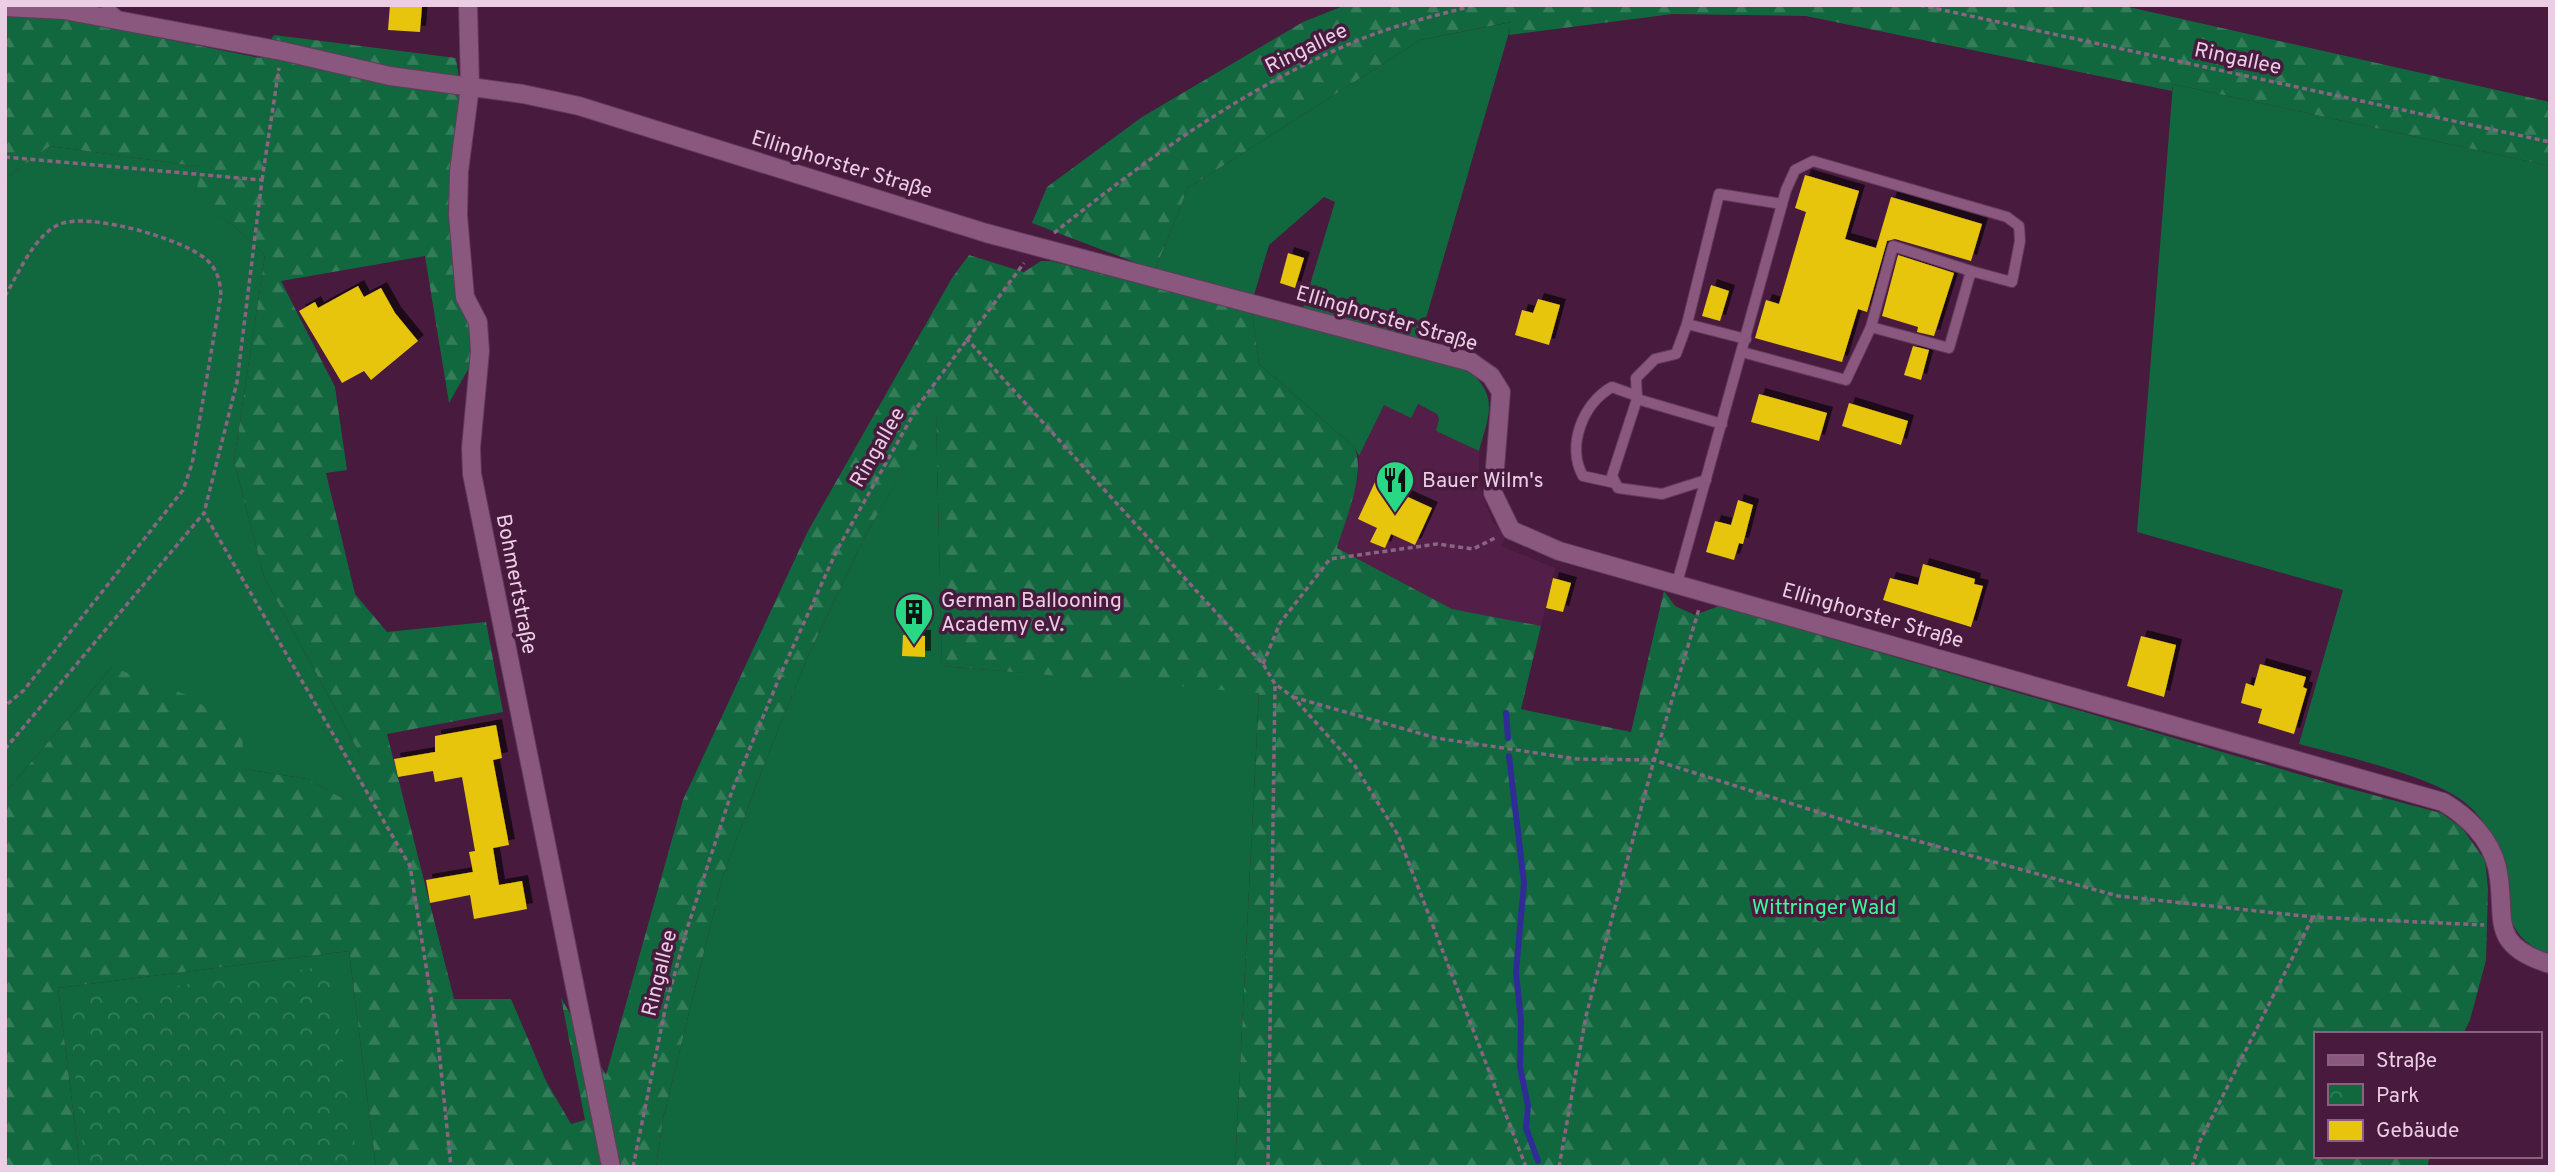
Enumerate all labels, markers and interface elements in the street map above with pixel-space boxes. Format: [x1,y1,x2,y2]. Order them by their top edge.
street label: Ringallee [1261,18,1352,81]
street label: Ringallee [2192,37,2284,82]
street label: Ellinghorster Straße [748,125,935,206]
street label: Ellinghorster Straße [1293,281,1481,358]
street label: Ringallee [844,403,912,493]
restaurant icon: Bauer Wilm's [1374,459,1416,514]
place label: Bauer Wilm's [1422,468,1544,495]
street label: Bohmertstraße [489,512,542,657]
street label: Ellinghorster Straße [1779,578,1967,655]
place label: German Ballooning Academy e.V. [941,588,1122,639]
building icon: German Ballooning Academy e.V. [893,591,935,646]
park label: Wittringer Wald [1752,895,1896,922]
street label: Ringallee [637,927,684,1020]
legend [2314,1032,2541,1158]
text: Straße [2376,1048,2437,1075]
text: Park [2376,1083,2419,1110]
text: Gebäude [2376,1118,2459,1145]

